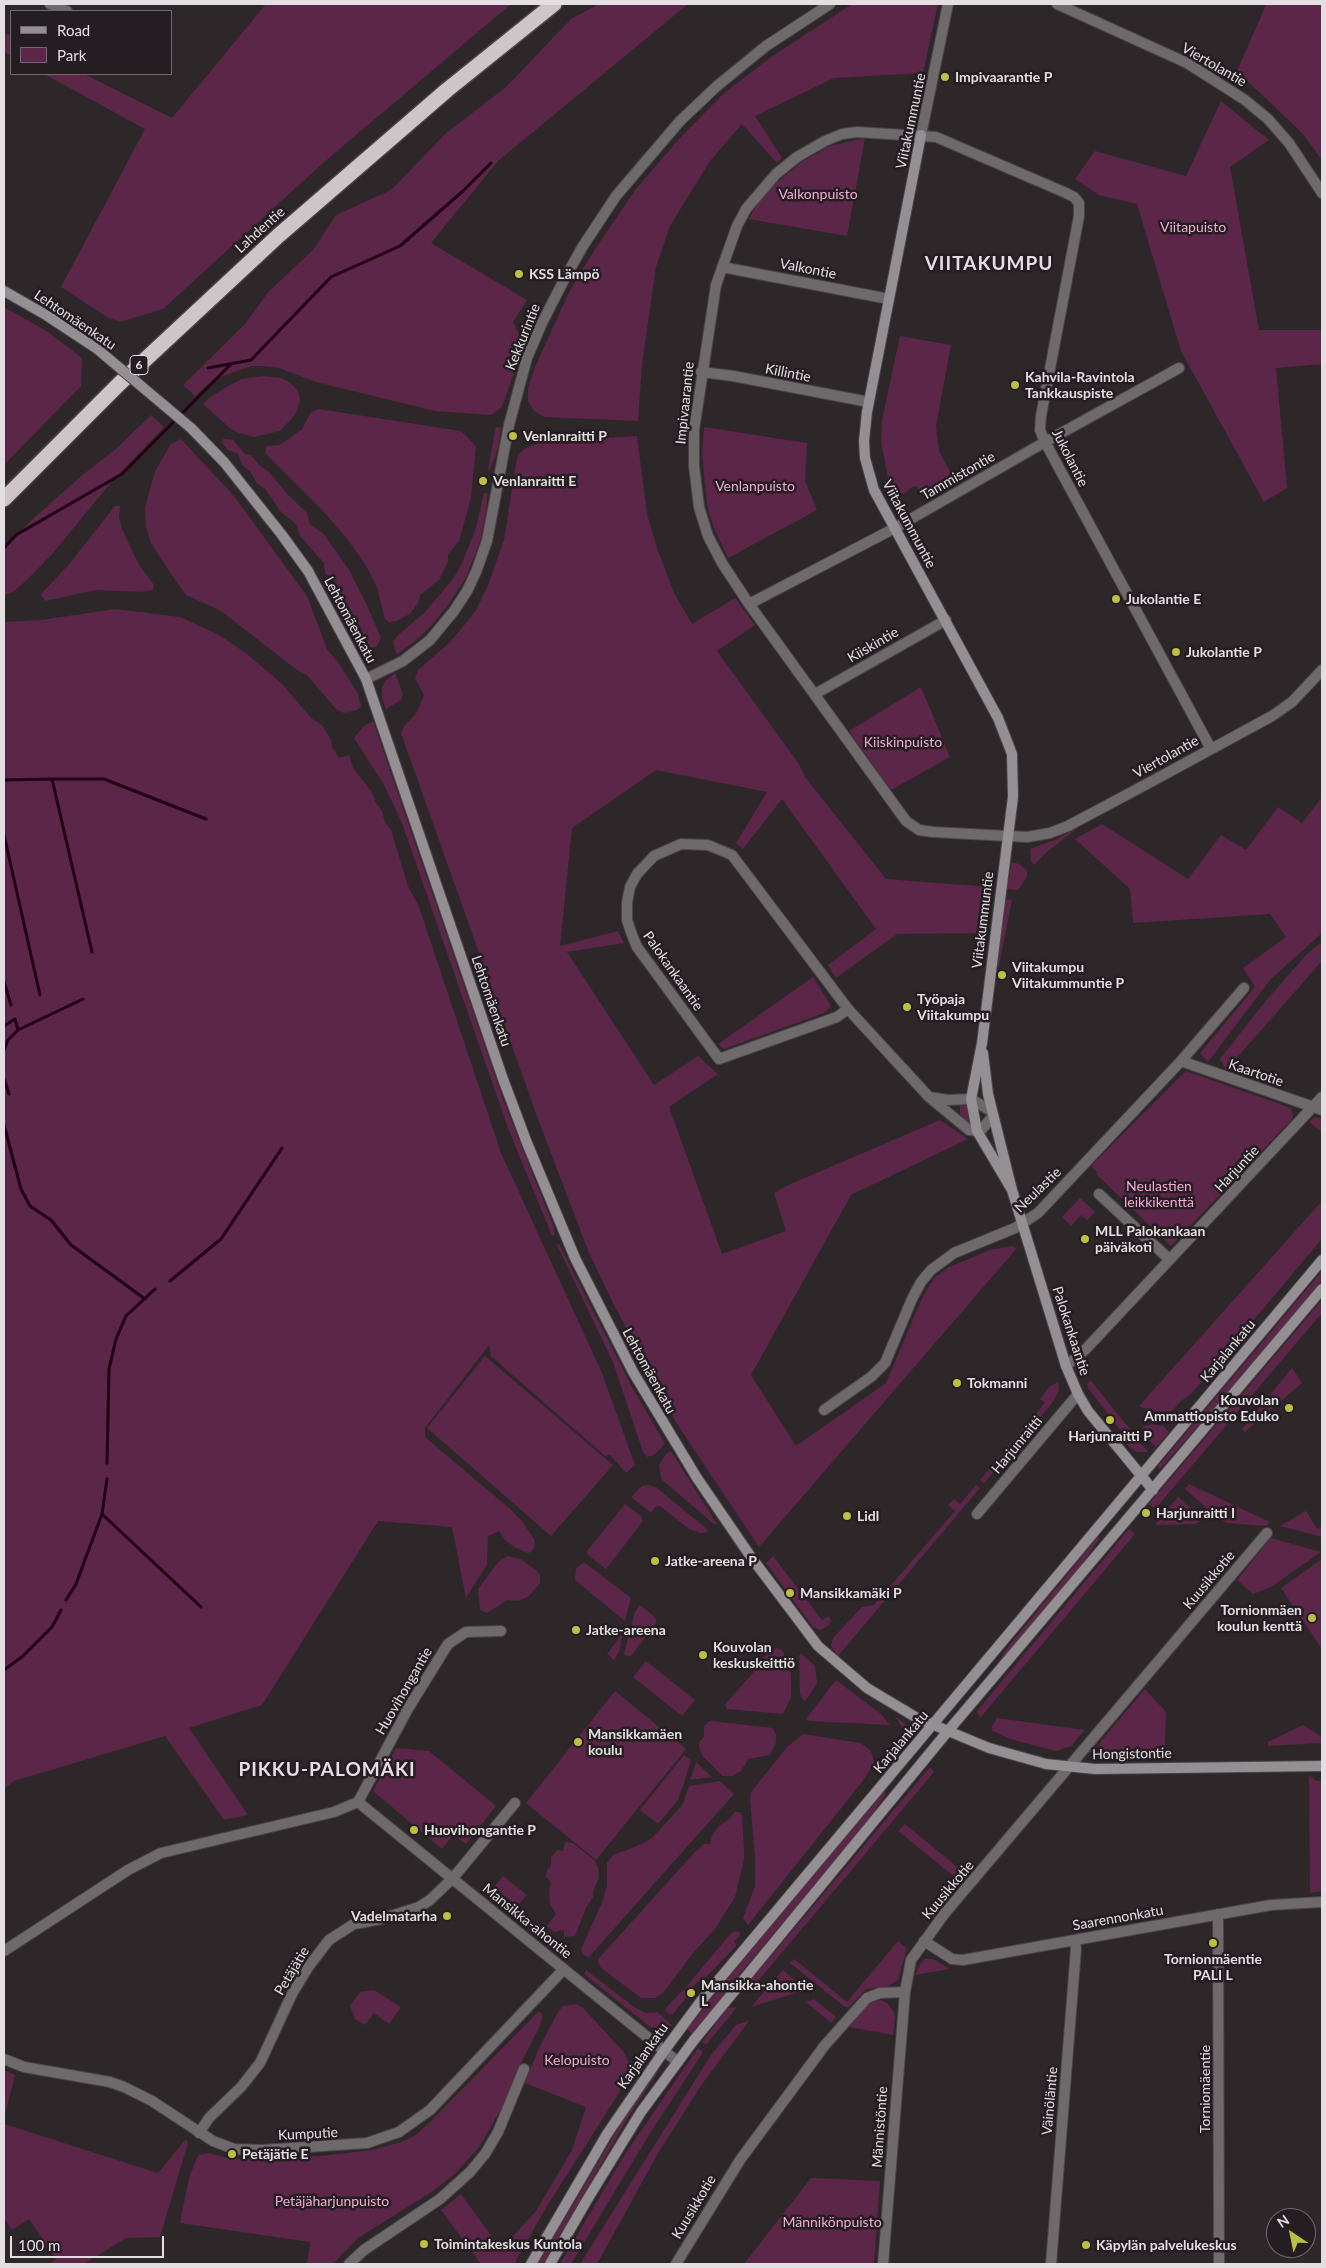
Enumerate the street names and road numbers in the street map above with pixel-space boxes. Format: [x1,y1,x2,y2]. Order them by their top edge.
street label: Viertolantie [1179,40,1249,90]
street label: Viitakummuntie [893,71,929,171]
street label: Lahdentie [232,203,288,257]
street label: Valkontie [778,255,838,283]
street label: Lehtomäenkatu [31,286,119,354]
street label: Kekkurintie [502,301,544,373]
road number: 6 [130,356,148,374]
street label: Killintie [764,360,812,386]
street label: Impivaarantie [672,361,698,445]
street label: Jukolantie [1048,426,1092,490]
street label: Tammistontie [918,448,998,504]
street label: Viitakummuntie [879,477,939,571]
street label: Lehtomäenkatu [320,574,380,666]
street label: Kiiskintie [844,624,902,666]
street label: Viertolantie [1130,732,1202,782]
street label: Viitakummuntie [969,871,997,969]
street label: Palokankaantie [639,928,707,1014]
street label: Lehtomäenkatu [468,953,514,1049]
street label: Kaartotie [1226,1056,1286,1090]
street label: Harjuntie [1211,1142,1263,1196]
street label: Neulastie [1011,1164,1065,1216]
street label: Palokankaantie [1049,1284,1093,1378]
street label: Karjalankatu [1197,1316,1259,1386]
street label: Lehtomäenkatu [619,1325,679,1417]
street label: Harjunraitti [988,1413,1046,1477]
street label: Kuusikkotie [1180,1547,1238,1613]
street label: Huovihongantie [372,1644,436,1738]
street label: Karjalankatu [870,1707,932,1777]
street label: Hongistontie [1092,1745,1172,1763]
street label: Kuusikkotie [919,1857,977,1923]
street label: Mansikka-ahontie [479,1880,575,1962]
street label: Saarennonkatu [1071,1902,1165,1934]
street label: Petäjätie [271,1944,313,1998]
street label: Karjalankatu [614,2020,672,2092]
street label: Torniomäentie [1197,2045,1213,2133]
street label: Väinöläntie [1039,2066,1061,2136]
street label: Männistöntie [869,2086,891,2168]
street label: Kumputie [278,2124,338,2144]
street label: Kuusikkotie [668,2172,720,2242]

